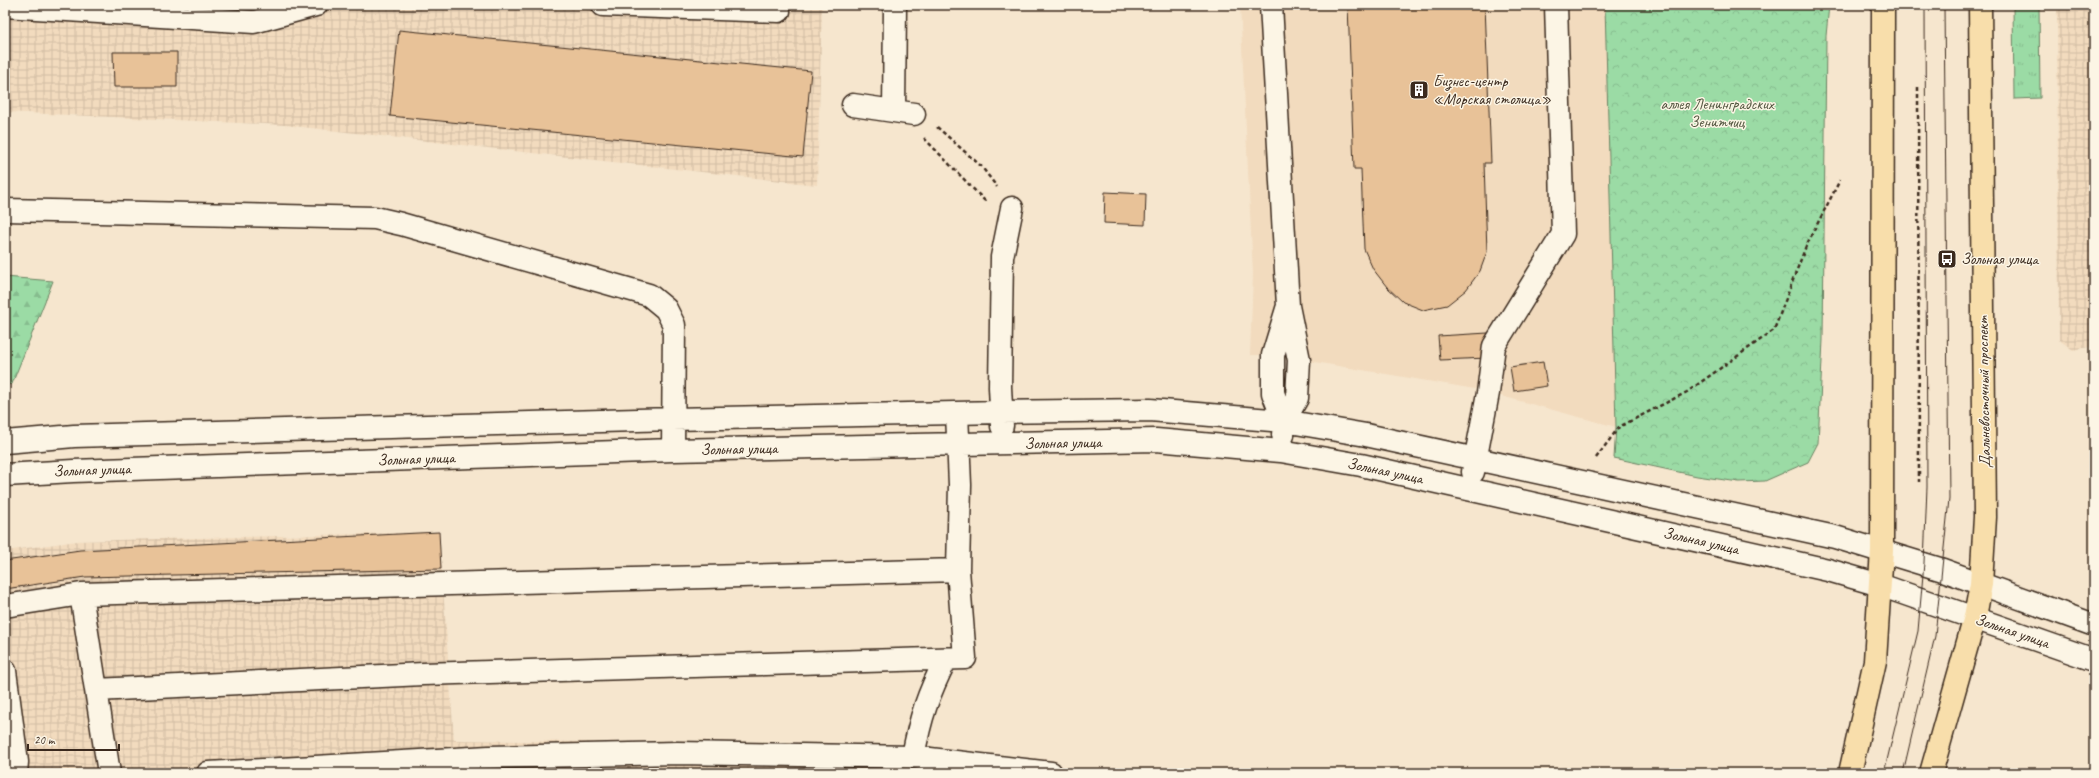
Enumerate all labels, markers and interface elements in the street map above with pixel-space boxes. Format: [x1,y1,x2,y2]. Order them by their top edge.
place label: Бизнес-центр «Морская столица» [1433,71,1551,109]
building icon: Бизнес-центр «Морская столица» [1408,79,1430,101]
park label: аллея Ленинградских Зенитчиц [1660,94,1775,132]
bus stop icon: Зольная улица [1936,248,1958,270]
place label: Зольная улица [1961,249,2040,269]
street label: Дальневосточный проспект [1973,315,1995,468]
street label: Зольная улица [1024,432,1103,454]
street label: Зольная улица [700,438,779,460]
street label: Зольная улица [377,448,456,470]
street label: Зольная улица [1345,453,1426,489]
street label: Зольная улица [53,459,132,481]
street label: Зольная улица [1661,523,1742,560]
street label: Зольная улица [1972,609,2053,653]
scale bar [28,726,119,752]
text: 20 m [34,732,56,748]

